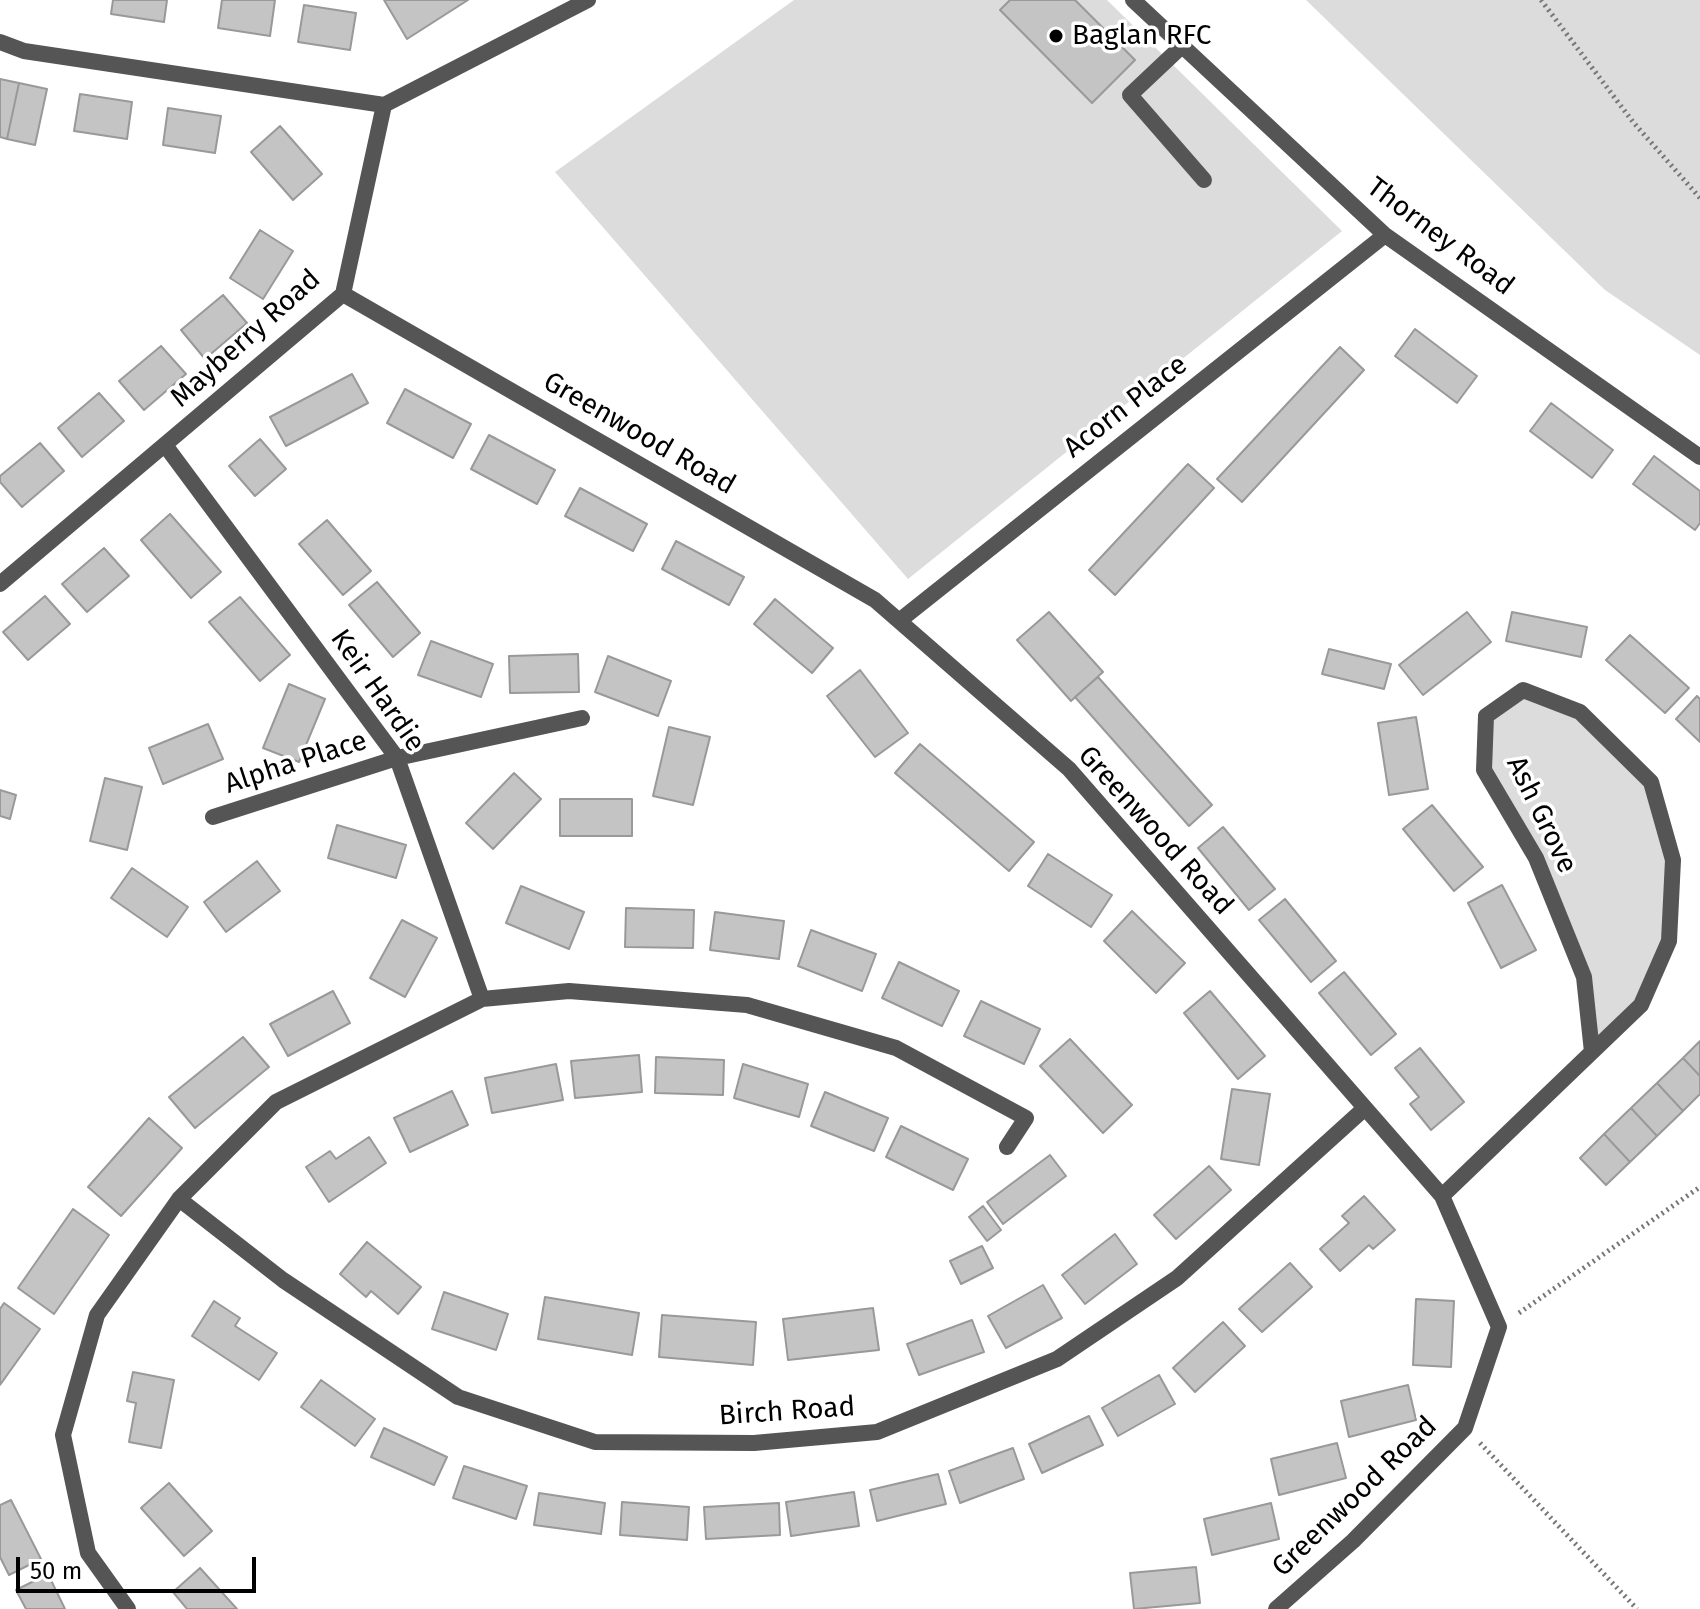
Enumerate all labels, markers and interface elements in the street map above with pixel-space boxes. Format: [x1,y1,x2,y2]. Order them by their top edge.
place label: Baglan RFC [1072,19,1212,53]
marker: Baglan RFC [1047,27,1065,45]
street label: Thorney Road [1360,171,1520,303]
street label: Mayberry Road [164,263,328,415]
street label: Acorn Place [1058,348,1194,466]
street label: Greenwood Road [537,365,741,503]
street label: Keir Hardie [323,623,431,759]
street label: Alpha Place [221,724,371,802]
street label: Greenwood Road [1070,739,1240,923]
street label: Ash Grove [1498,751,1584,879]
street label: Birch Road [718,1390,856,1434]
street label: Greenwood Road [1266,1410,1444,1584]
scale bar [20,1541,260,1591]
text: 50 m [30,1557,82,1585]

